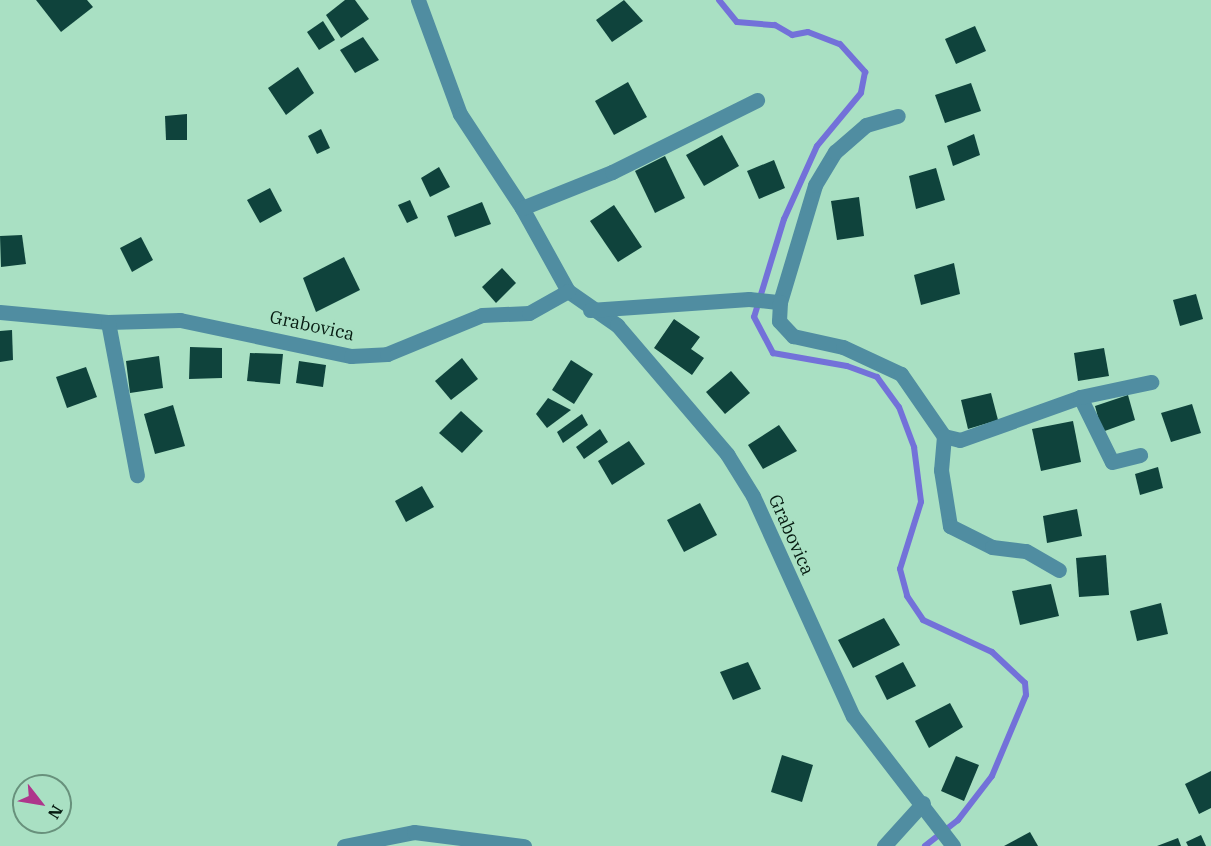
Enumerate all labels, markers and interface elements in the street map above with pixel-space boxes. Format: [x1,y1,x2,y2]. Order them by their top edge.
street label: Grabovica [268,307,356,345]
street label: Grabovica [764,491,818,579]
north arrow [12,774,72,834]
text: N [44,802,68,823]

